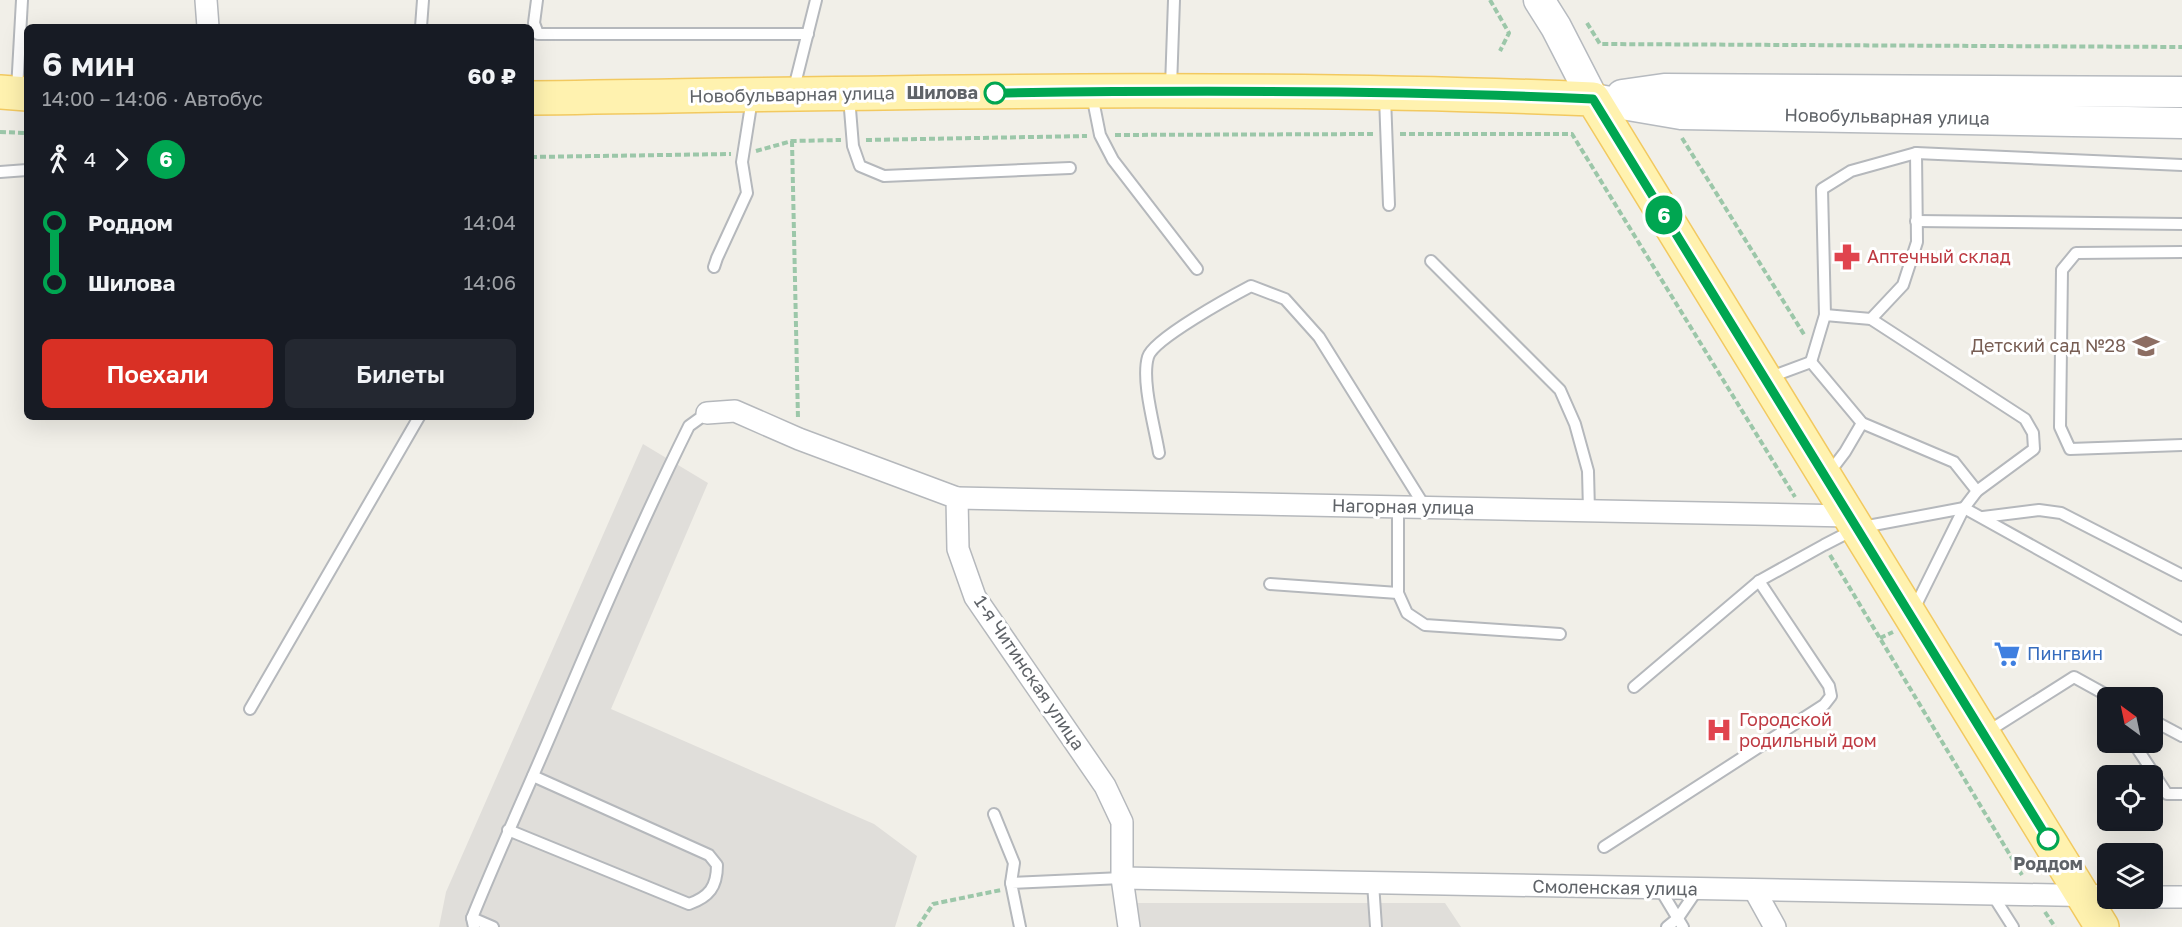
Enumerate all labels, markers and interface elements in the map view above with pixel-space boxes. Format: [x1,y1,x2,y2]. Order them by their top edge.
text: 6 мин [42,44,135,83]
text: 60 ₽ [467,62,516,89]
street label: Новобульварная улица [689,81,895,107]
place label: Шилова [907,81,978,103]
marker: Шилова [984,82,1006,104]
text: 14:00 – 14:06 · Автобус [42,86,263,110]
street label: Новобульварная улица [1784,103,1990,129]
icon: walk [42,143,75,176]
icon: forward [105,143,138,176]
text: 6 [159,146,173,172]
text: 4 [84,147,96,171]
line badge: 6 [1644,196,1684,234]
text: 6 [1657,202,1671,228]
text: Роддом [88,209,173,236]
text: 14:04 [464,210,516,234]
pharmacy icon: Аптечный склад [1832,242,1862,272]
place label: Аптечный склад [1867,245,2011,267]
text: Шилова [88,269,175,296]
text: 14:06 [464,270,516,294]
school or university icon: Детский сад №28 [2131,331,2161,361]
place label: Детский сад №28 [1971,334,2126,356]
button: Поехали [42,339,273,408]
button: Билеты [285,339,516,408]
street label: Нагорная улица [1332,494,1474,518]
street label: 1-я Читинская улица [970,591,1090,754]
supermarket icon: Пингвин [1992,639,2022,669]
place label: Пингвин [2027,642,2103,664]
north arrow [2097,687,2163,753]
map controls [2097,687,2163,909]
place label: Городской родильный дом [1739,708,1877,751]
hospital icon: Городской родильный дом [1704,715,1734,745]
button: locate [2097,765,2163,831]
marker: Роддом [2037,828,2059,850]
button: layers [2097,843,2163,909]
place label: Роддом [2013,852,2083,874]
street label: Смоленская улица [1532,875,1698,899]

